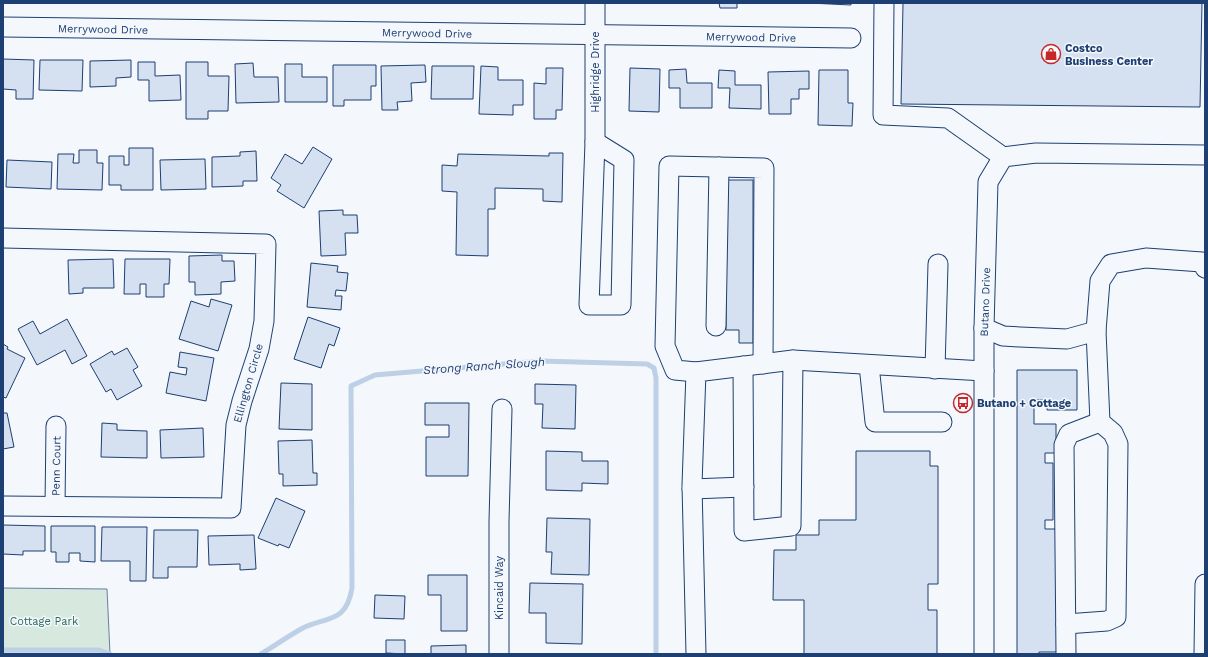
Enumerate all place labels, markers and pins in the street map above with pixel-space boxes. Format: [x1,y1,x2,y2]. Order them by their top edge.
place label: Costco Business Center [1065,42,1153,68]
shop icon: Costco Business Center [1040,43,1062,65]
bus stop icon: Butano + Cottage [952,392,974,414]
place label: Butano + Cottage [977,397,1071,410]

